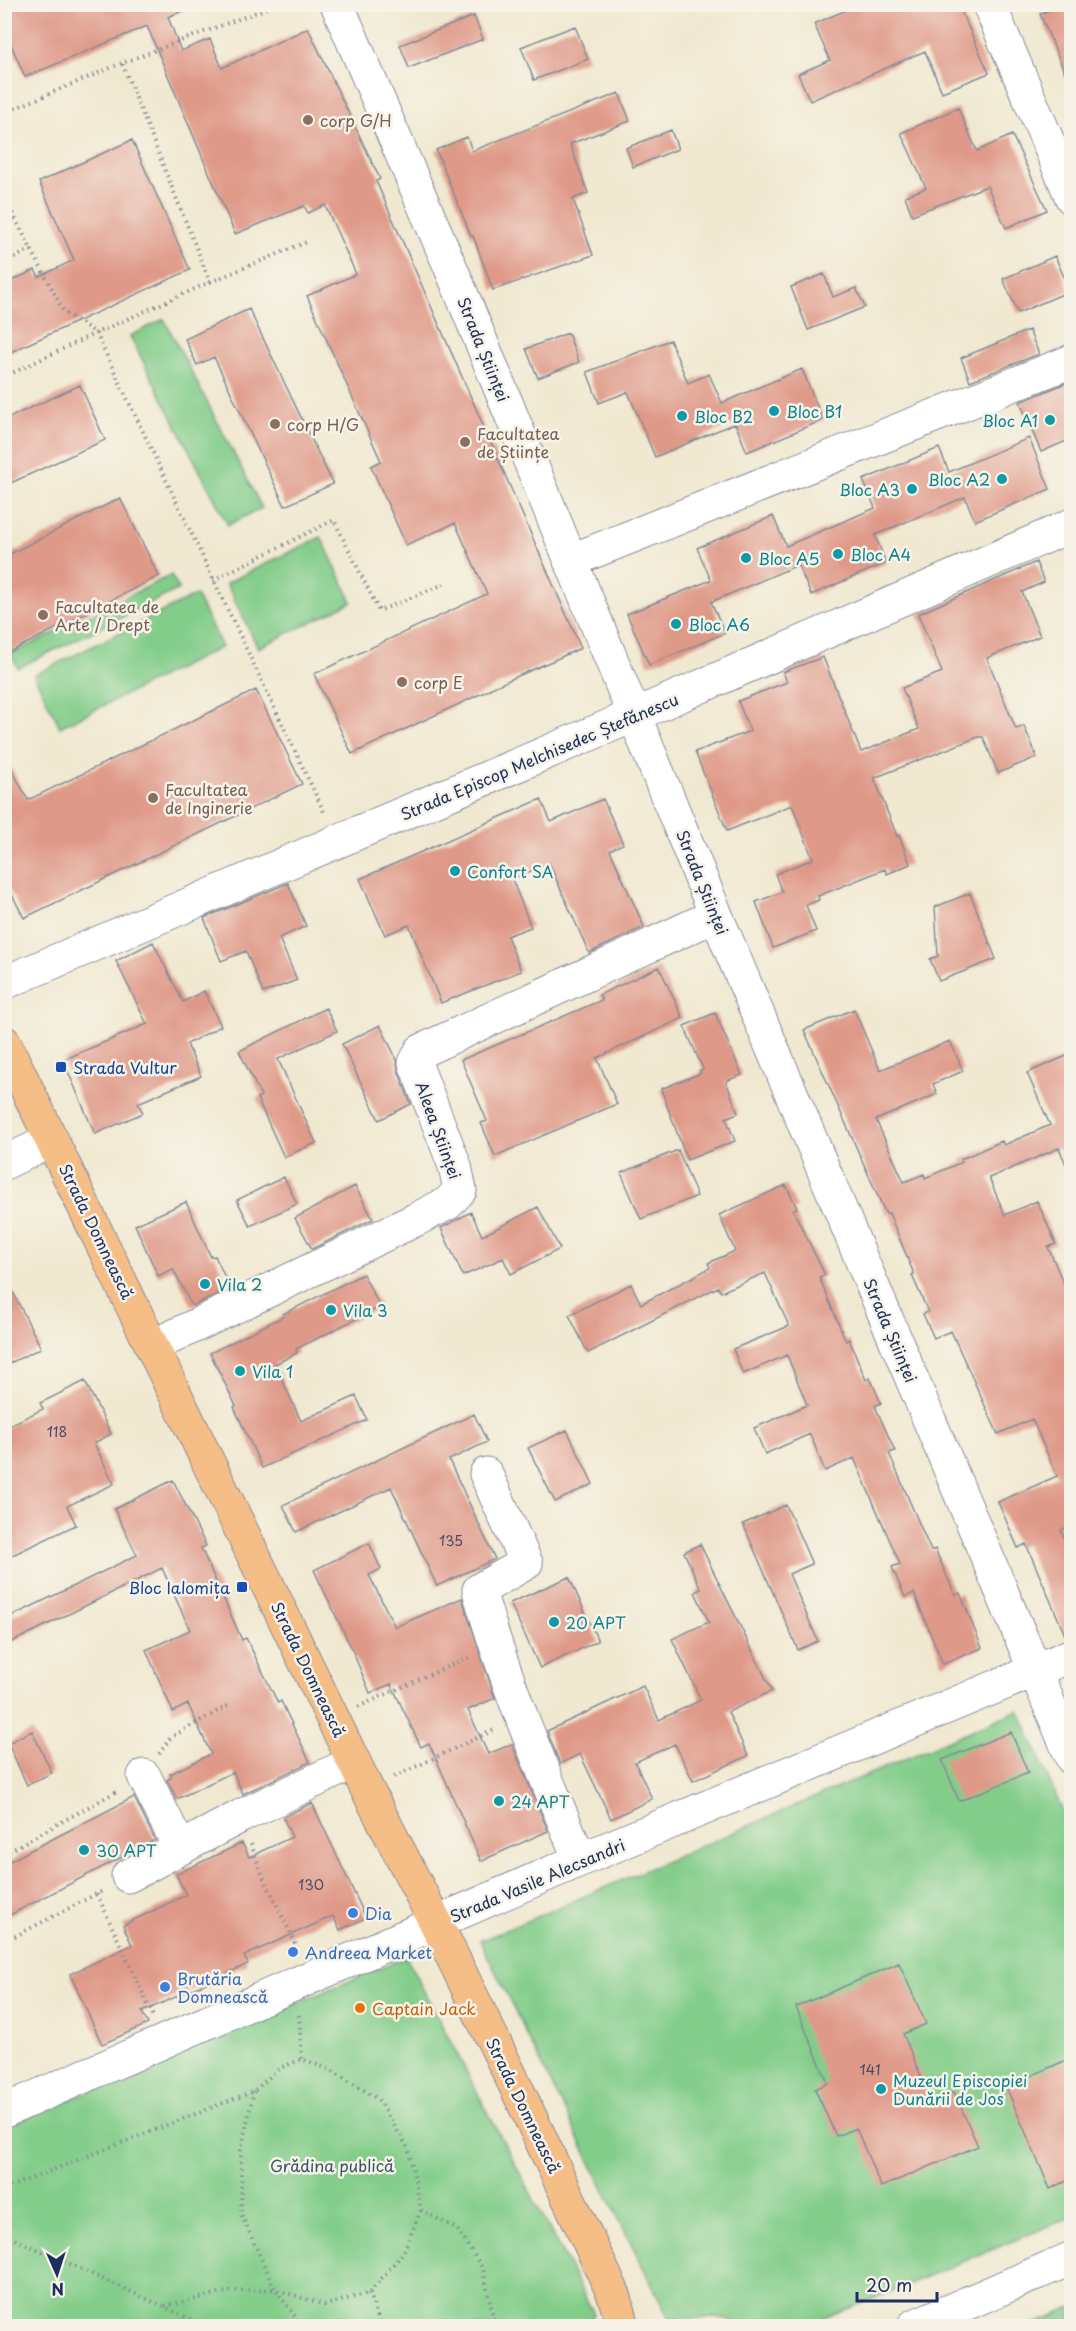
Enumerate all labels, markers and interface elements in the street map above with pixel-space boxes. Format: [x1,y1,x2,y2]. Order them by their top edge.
place label: corp G/H [320,108,392,132]
marker: corp G/H [301,113,315,127]
street label: Strada Științei [452,293,516,405]
place label: Bloc B1 [786,399,842,423]
place label: Bloc B2 [694,404,753,428]
marker: Bloc B1 [767,404,781,418]
place label: Bloc A1 [982,408,1038,432]
marker: Bloc B2 [675,409,689,423]
place label: corp H/G [287,412,359,436]
marker: Bloc A1 [1043,413,1057,427]
marker: corp H/G [268,417,282,431]
place label: Facultatea de Științe [477,421,559,463]
marker: Facultatea de Științe [458,435,472,449]
place label: Bloc A2 [928,467,990,491]
marker: Bloc A2 [995,472,1009,486]
place label: Bloc A3 [839,477,900,501]
marker: Bloc A3 [905,482,919,496]
place label: Bloc A4 [850,542,911,566]
place label: Bloc A5 [758,546,820,570]
marker: Bloc A4 [831,547,845,561]
marker: Bloc A5 [739,551,753,565]
place label: Facultatea de Arte / Drept [55,594,160,636]
marker: Facultatea de Arte / Drept [36,608,50,622]
place label: Bloc A6 [688,612,750,636]
marker: Bloc A6 [669,617,683,631]
place label: corp E [414,670,463,694]
marker: corp E [395,675,409,689]
street label: Strada Episcop Melchisedec Ștefănescu [396,686,682,826]
place label: Facultatea de Inginerie [165,777,252,819]
marker: Facultatea de Inginerie [146,791,160,805]
street label: Strada Științei [671,826,735,938]
place label: Confort SA [467,859,554,883]
marker: Confort SA [448,864,462,878]
place label: Strada Vultur [73,1055,177,1079]
marker: Strada Vultur [54,1060,68,1074]
street label: Aleea Științei [410,1078,468,1182]
street label: Strada Domnească [54,1159,140,1303]
place label: Vila 2 [217,1272,262,1296]
street label: Strada Științei [858,1274,924,1386]
marker: Vila 2 [198,1277,212,1291]
place label: Vila 3 [343,1298,388,1322]
marker: Vila 3 [324,1303,338,1317]
place label: Vila 1 [252,1359,293,1383]
marker: Vila 1 [233,1364,247,1378]
house number: 118 [47,1421,67,1442]
house number: 135 [439,1530,463,1551]
place label: Bloc Ialomița [128,1575,230,1599]
marker: Bloc Ialomița [235,1580,249,1594]
street label: Strada Domnească [266,1597,352,1741]
place label: 20 APT [566,1610,626,1634]
marker: 20 APT [547,1615,561,1629]
place label: 24 APT [511,1789,569,1813]
marker: 24 APT [492,1794,506,1808]
street label: Strada Vasile Alecsandri [446,1832,628,1928]
place label: 30 APT [96,1838,157,1862]
marker: 30 APT [77,1843,91,1857]
house number: 130 [298,1874,324,1895]
place label: Dia [365,1901,392,1925]
marker: Dia [346,1906,360,1920]
place label: Andreea Market [305,1940,433,1964]
marker: Andreea Market [286,1945,300,1959]
place label: Brutăria Domnească [177,1966,268,2008]
marker: Brutăria Domnească [158,1980,172,1994]
place label: Captain Jack [372,1996,476,2020]
marker: Captain Jack [353,2001,367,2015]
street label: Strada Domnească [481,2033,567,2177]
house number: 141 [860,2059,880,2080]
place label: Muzeul Episcopiei Dunării de Jos [893,2068,1027,2110]
marker: Muzeul Episcopiei Dunării de Jos [874,2082,888,2096]
park label: Grădina publică [270,2153,394,2177]
north arrow [27,2244,87,2304]
scale bar [857,2265,936,2303]
text: 20 m [866,2271,912,2298]
text: N [51,2278,65,2302]

